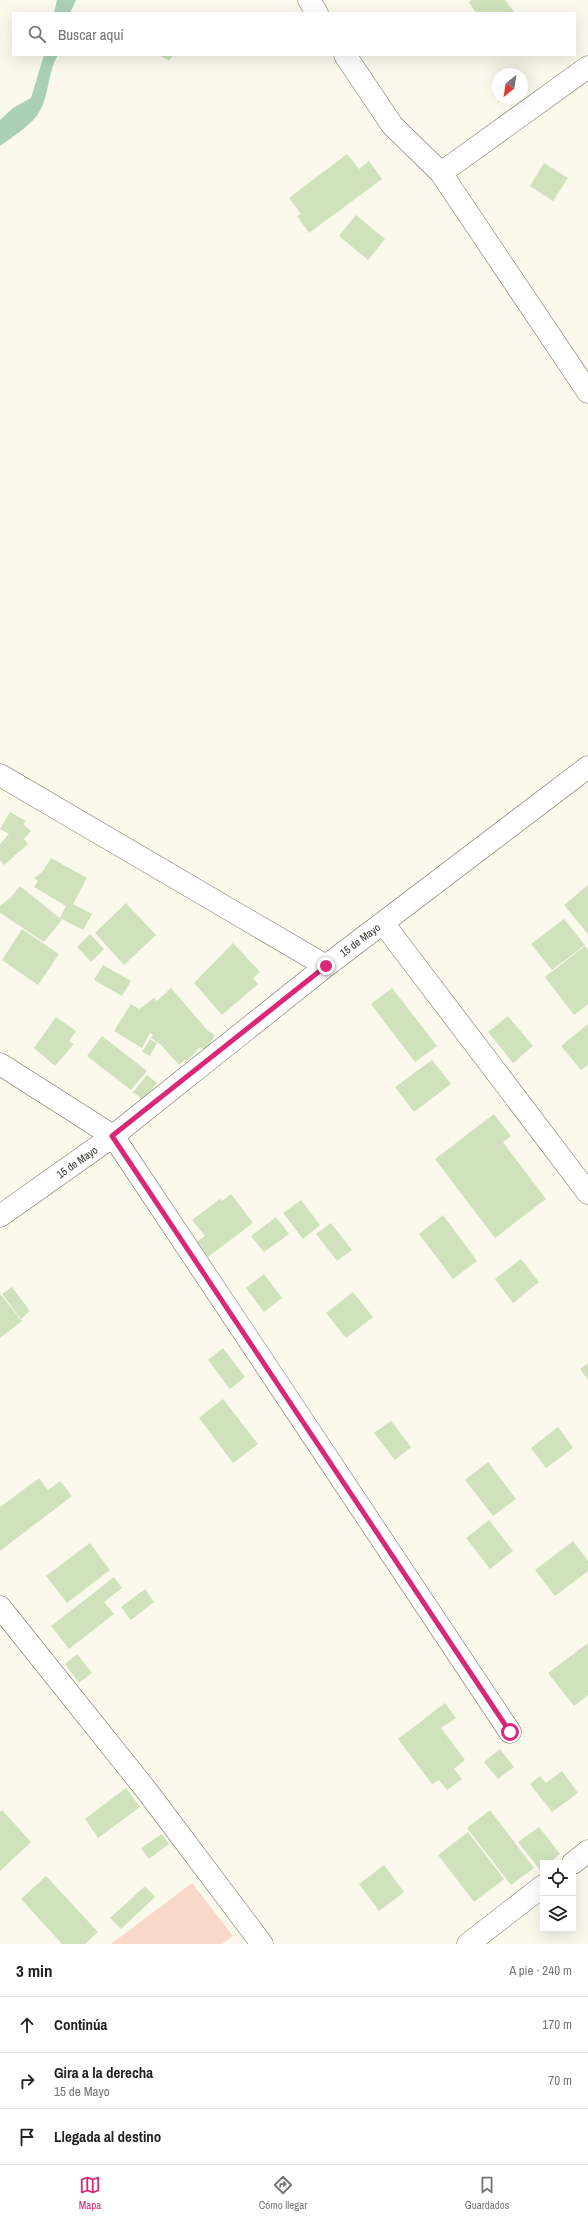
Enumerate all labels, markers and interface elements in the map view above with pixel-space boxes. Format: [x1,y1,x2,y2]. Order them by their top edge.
search box [12,12,576,56]
icon: search [26,23,48,45]
text: Buscar aquí [58,24,124,45]
north arrow [492,68,528,104]
street label: 15 de Mayo [337,920,383,960]
route end [317,957,335,975]
street label: 15 de Mayo [54,1143,100,1181]
route start [501,1723,519,1741]
map controls [540,1860,576,1932]
button: locate [540,1860,576,1896]
button: layers [540,1896,576,1932]
text: 3 min [16,1959,52,1982]
text: A pie · 240 m [509,1962,572,1979]
icon: ahead [16,2014,38,2036]
text: Continúa [54,2014,107,2035]
text: 170 m [542,2016,572,2033]
text: Gira a la derecha [54,2062,153,2083]
icon: right [16,2070,38,2092]
text: 70 m [548,2072,572,2089]
text: 15 de Mayo [54,2083,110,2100]
icon: arrive [16,2126,38,2148]
text: Llegada al destino [54,2126,161,2147]
tab: Mapa [79,2174,101,2212]
tab: Cómo llegar [259,2174,307,2212]
tab: Guardados [465,2174,509,2212]

